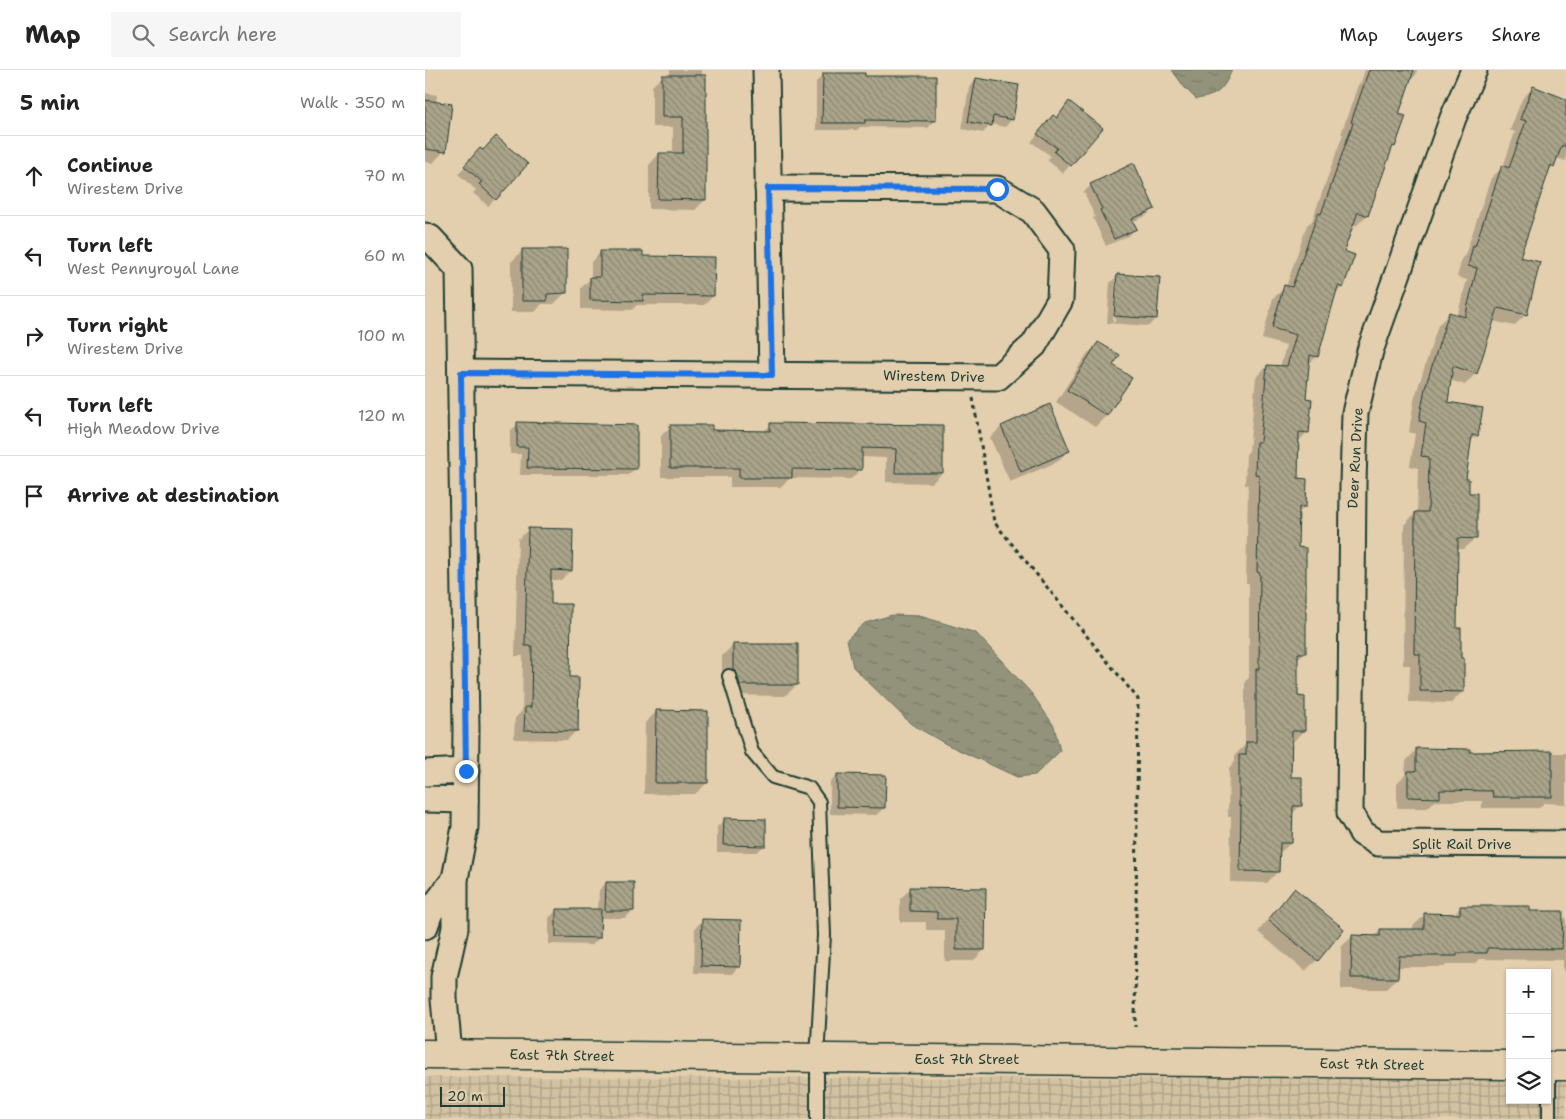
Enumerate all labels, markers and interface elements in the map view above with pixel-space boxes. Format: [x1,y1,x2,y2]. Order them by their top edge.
search box [111,12,461,57]
text: Map [25,19,81,51]
icon: search [129,21,157,49]
text: Search here [169,22,277,47]
text: Map [1340,23,1378,47]
text: Layers [1406,23,1463,47]
text: Share [1491,23,1541,47]
text: 5 min [20,89,80,117]
text: Walk · 350 m [300,92,405,113]
text: Continue [67,153,153,178]
icon: ahead [20,162,48,190]
text: 70 m [364,165,405,186]
text: Wirestem Drive [67,178,184,199]
route start [986,178,1009,201]
text: Turn left [67,233,153,258]
icon: left [20,242,48,270]
text: 60 m [364,245,405,266]
text: West Pennyroyal Lane [67,258,239,279]
text: Turn right [67,313,168,338]
icon: right [20,322,48,350]
text: 100 m [357,325,405,346]
text: Wirestem Drive [67,338,184,359]
street label: Wirestem Drive [883,366,985,386]
text: Turn left [67,393,153,418]
icon: left [20,402,48,430]
text: 120 m [358,405,405,426]
street label: Deer Run Drive [1343,407,1367,509]
text: High Meadow Drive [67,418,220,439]
icon: arrive [20,482,48,510]
text: Arrive at destination [67,483,279,508]
route end [455,760,478,783]
street label: Split Rail Drive [1412,835,1512,853]
map controls [1506,969,1551,1104]
button: + [1506,969,1551,1014]
button: − [1506,1014,1551,1059]
street label: East 7th Street [509,1045,615,1065]
street label: East 7th Street [915,1050,1019,1068]
street label: East 7th Street [1319,1054,1425,1074]
button: layers [1506,1059,1551,1104]
scale bar [440,1084,505,1107]
text: 20 m [447,1087,483,1105]

